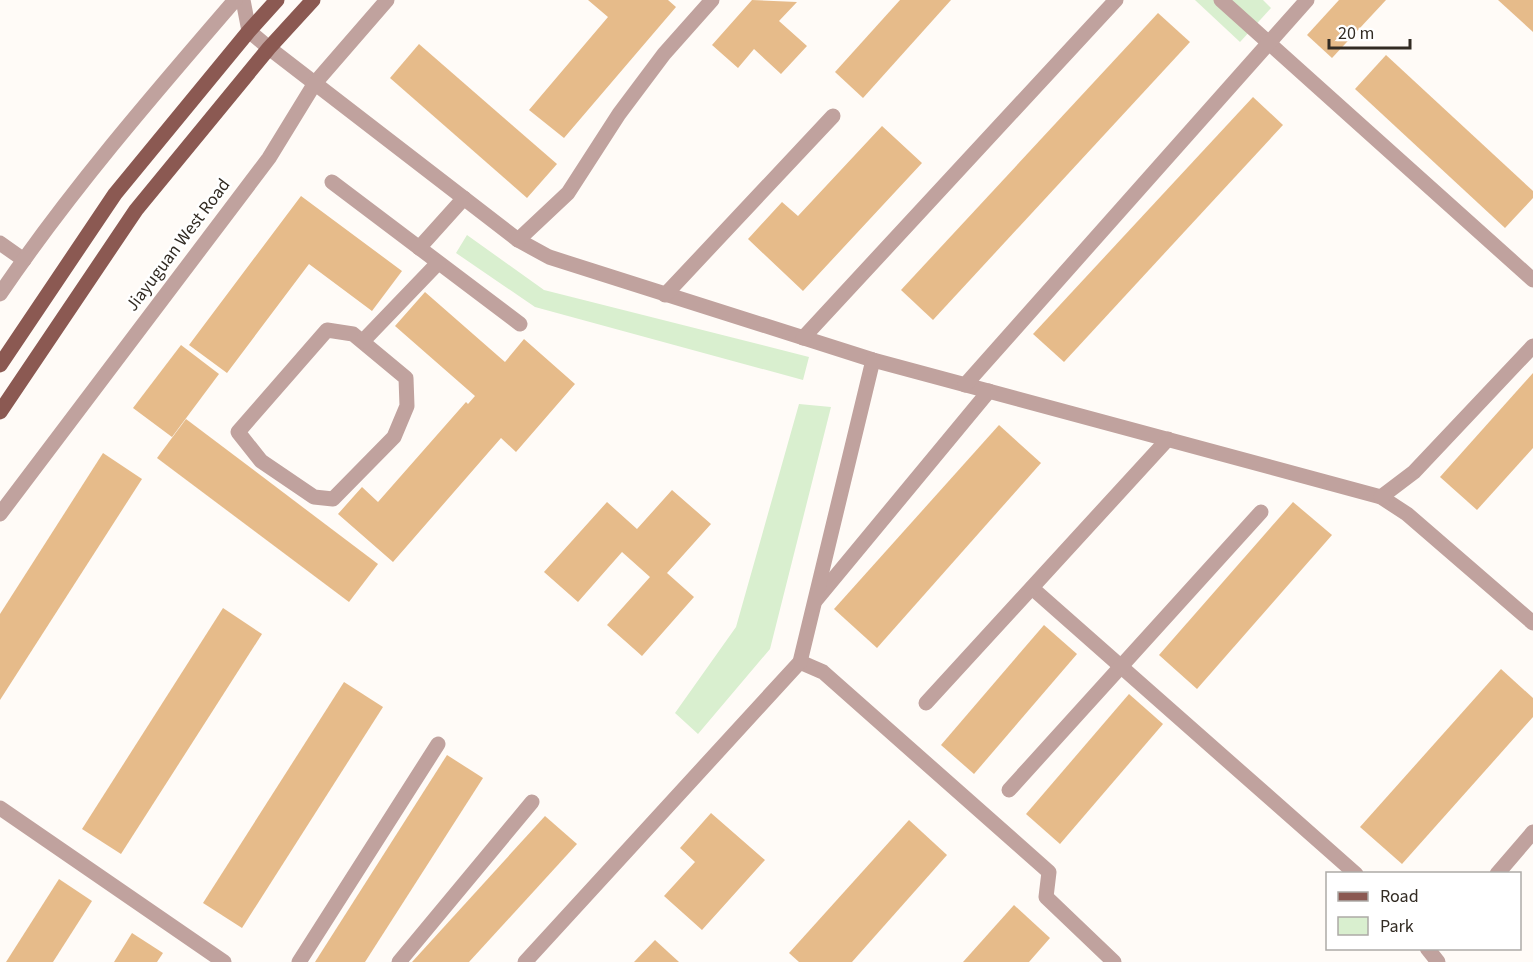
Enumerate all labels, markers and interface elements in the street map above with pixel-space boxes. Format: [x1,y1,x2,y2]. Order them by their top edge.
scale bar [1329,12,1410,50]
text: 20 m [1338,21,1374,46]
street label: Jiayuguan West Road [120,173,236,317]
legend [1326,872,1521,950]
text: Road [1380,884,1419,909]
text: Park [1380,914,1414,939]

